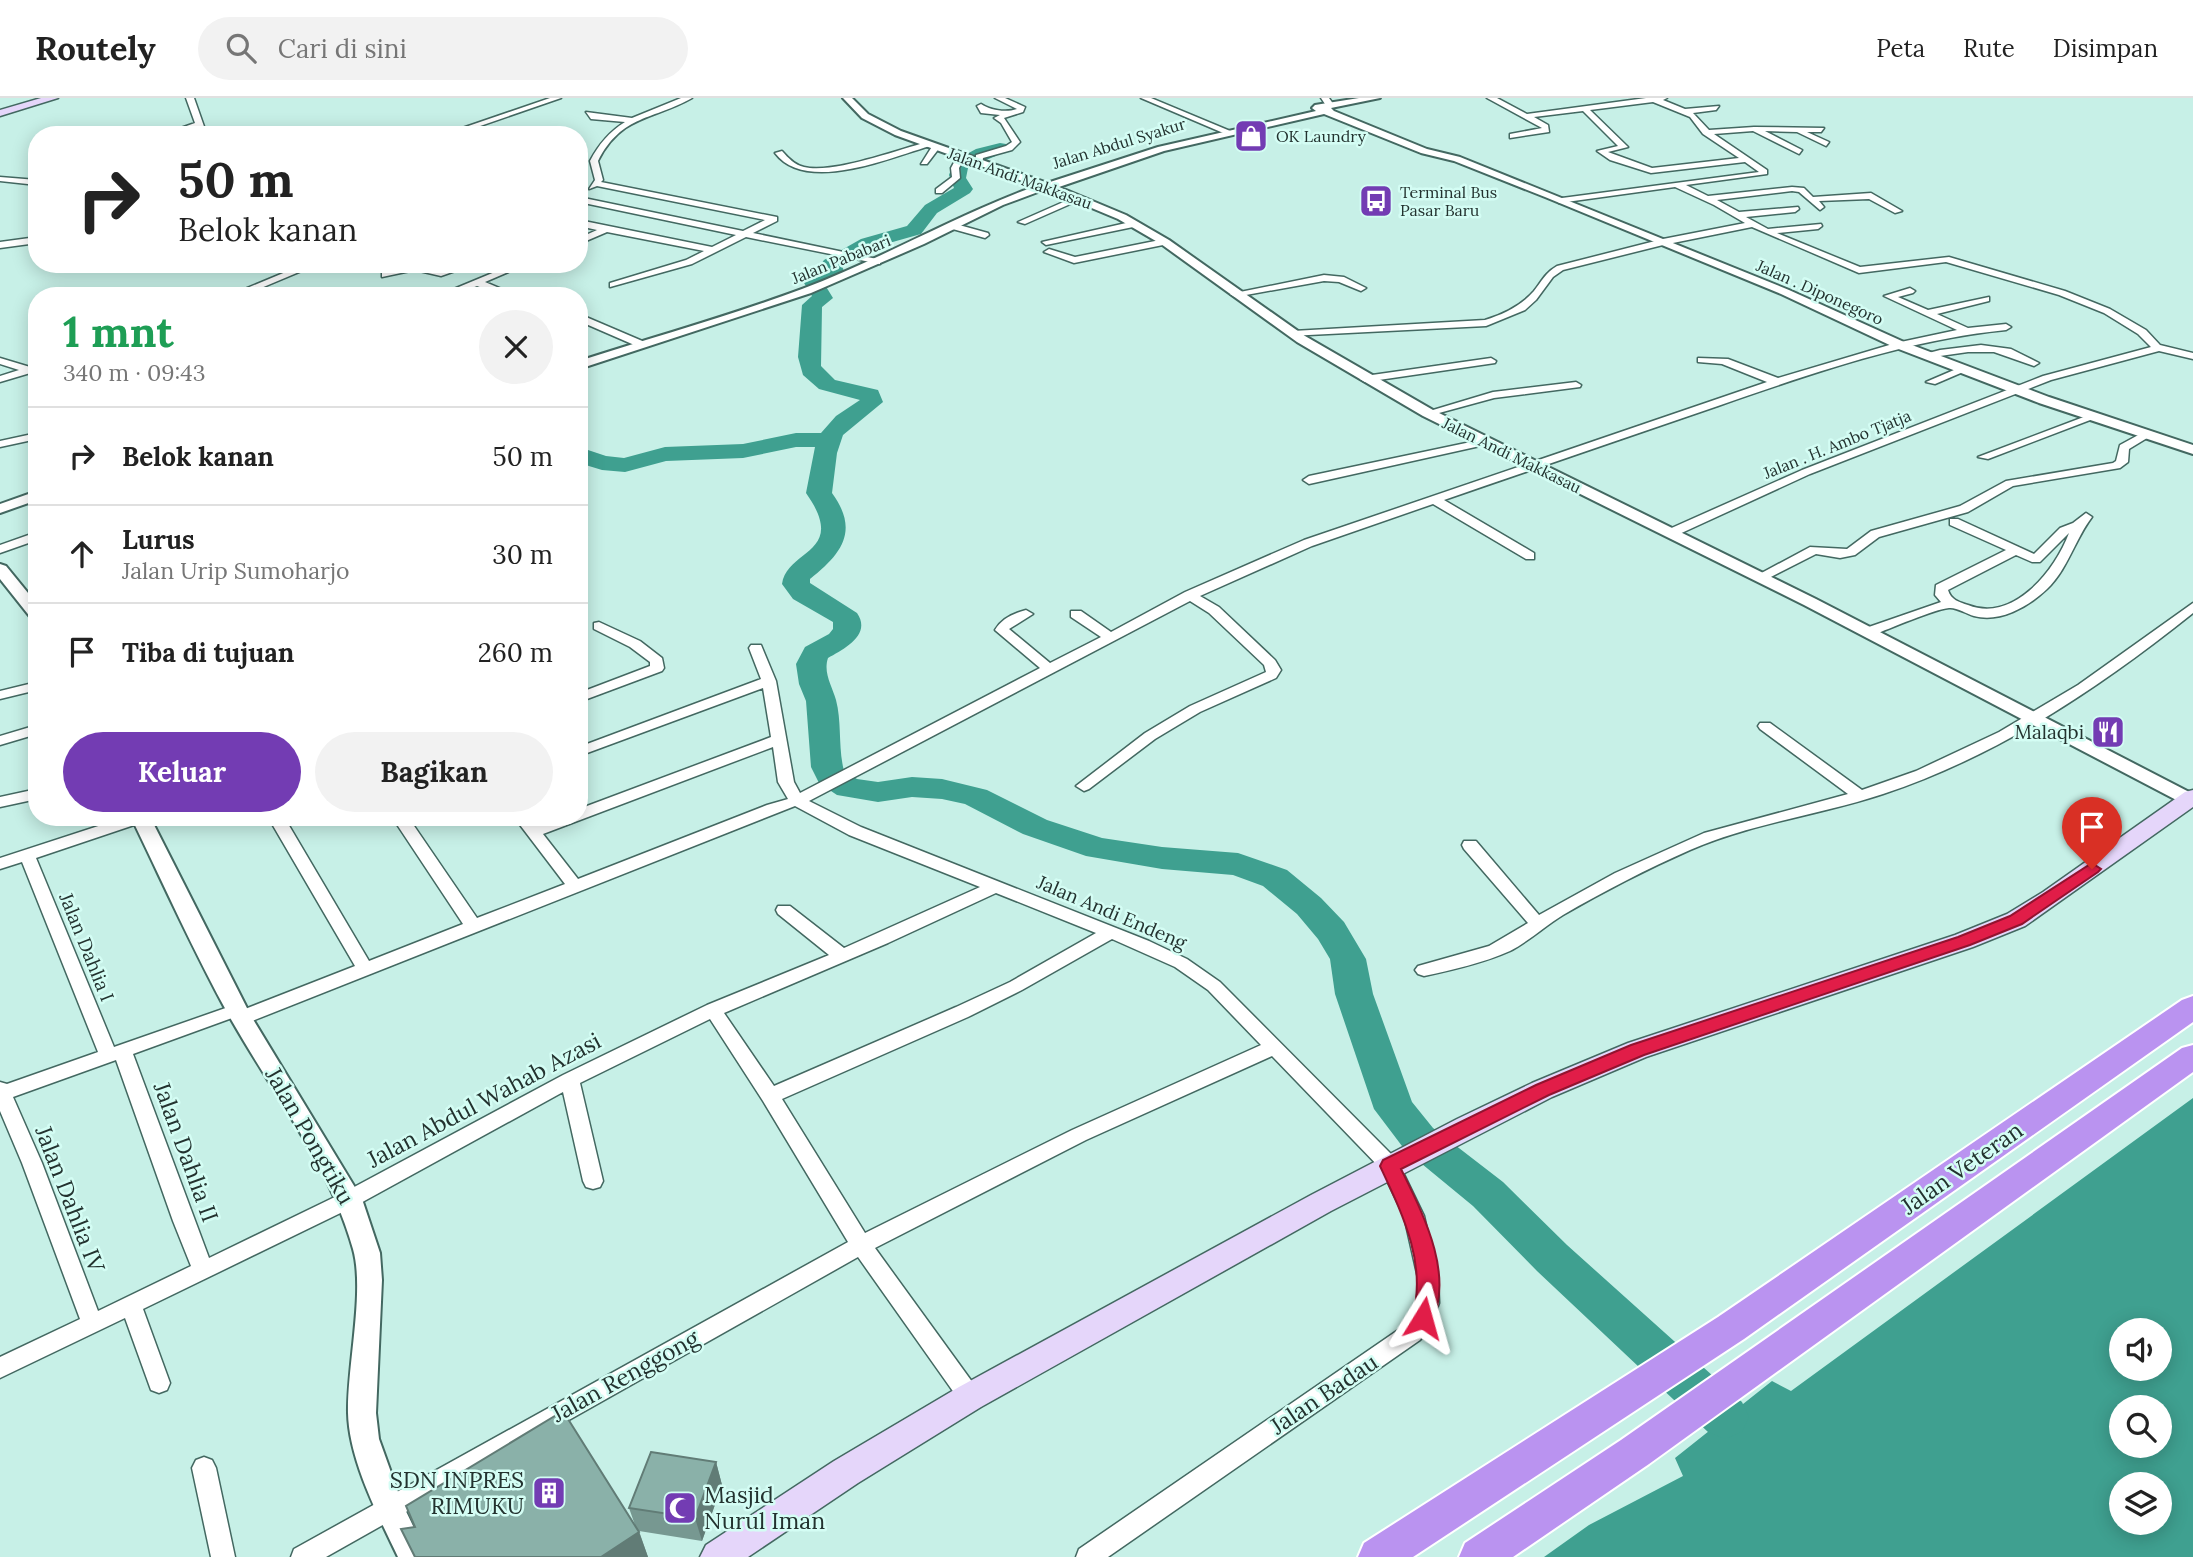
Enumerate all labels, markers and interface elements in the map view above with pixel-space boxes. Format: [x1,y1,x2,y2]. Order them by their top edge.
search box [198,17,688,80]
text: Routely [35,27,156,69]
icon: search [222,29,260,67]
text: Cari di sini [278,32,407,65]
text: Peta [1876,33,1925,64]
text: Rute [1963,33,2015,64]
text: Disimpan [2053,33,2158,64]
street label: Jalan Abdul Syakur [1049,113,1188,173]
shop icon: OK Laundry [1232,117,1270,155]
place label: OK Laundry [1276,126,1366,146]
street label: Jalan Andi Makkasau [944,142,1095,214]
text: 50 m [178,148,294,210]
icon: right [63,154,154,245]
bus stop icon: Terminal Bus Pasar Baru [1357,182,1395,220]
place label: Terminal Bus Pasar Baru [1400,182,1497,220]
text: Belok kanan [178,209,357,250]
street label: Jalan Pababari [788,230,893,288]
street label: Jalan . Diponegoro [1753,255,1887,329]
text: 1 mnt [63,305,174,359]
button: close [479,310,553,384]
text: 340 m · 09:43 [63,358,206,387]
street label: Jalan . H. Ambo Tjatja [1759,405,1914,483]
street label: Jalan Andi Makkasau [1438,412,1585,498]
icon: right [63,437,101,475]
text: Belok kanan [122,440,274,473]
text: 50 m [493,440,553,473]
text: Lurus [122,523,195,556]
icon: ahead [63,535,101,573]
text: 30 m [492,538,553,571]
text: Jalan Urip Sumoharjo [122,556,349,585]
icon: arrive [63,633,101,671]
text: Tiba di tujuan [122,636,294,669]
text: 260 m [478,636,553,669]
restaurant icon: Malaqbi [2089,713,2127,751]
place label: Malaqbi [2015,720,2084,744]
button: Keluar [63,732,301,812]
button: Bagikan [315,732,553,812]
pin [2062,797,2122,869]
icon: arrive [2073,808,2111,846]
street label: Jalan Andi Endeng [1033,869,1191,955]
street label: Jalan Dahlia I [54,888,120,1005]
street label: Jalan Abdul Wahab Azasi [361,1026,606,1174]
street label: Jalan Pongtiku [259,1061,362,1210]
street label: Jalan Dahlia II [147,1077,225,1226]
street label: Jalan Veteran [1895,1115,2028,1221]
street label: Jalan Dahlia IV [29,1121,112,1277]
position arrow [1386,1281,1460,1355]
map controls [2109,1318,2172,1535]
button: sound [2109,1318,2172,1381]
street label: Jalan Renggong [545,1322,705,1429]
street label: Jalan Badau [1264,1347,1383,1441]
button: search [2109,1395,2172,1458]
place label: SDN INPRES RIMUKU [390,1465,524,1520]
button: layers [2109,1472,2172,1535]
building icon: SDN INPRES RIMUKU [530,1474,568,1512]
place label: Masjid Nurul Iman [704,1480,825,1535]
mosque icon: Masjid Nurul Iman [661,1489,699,1527]

